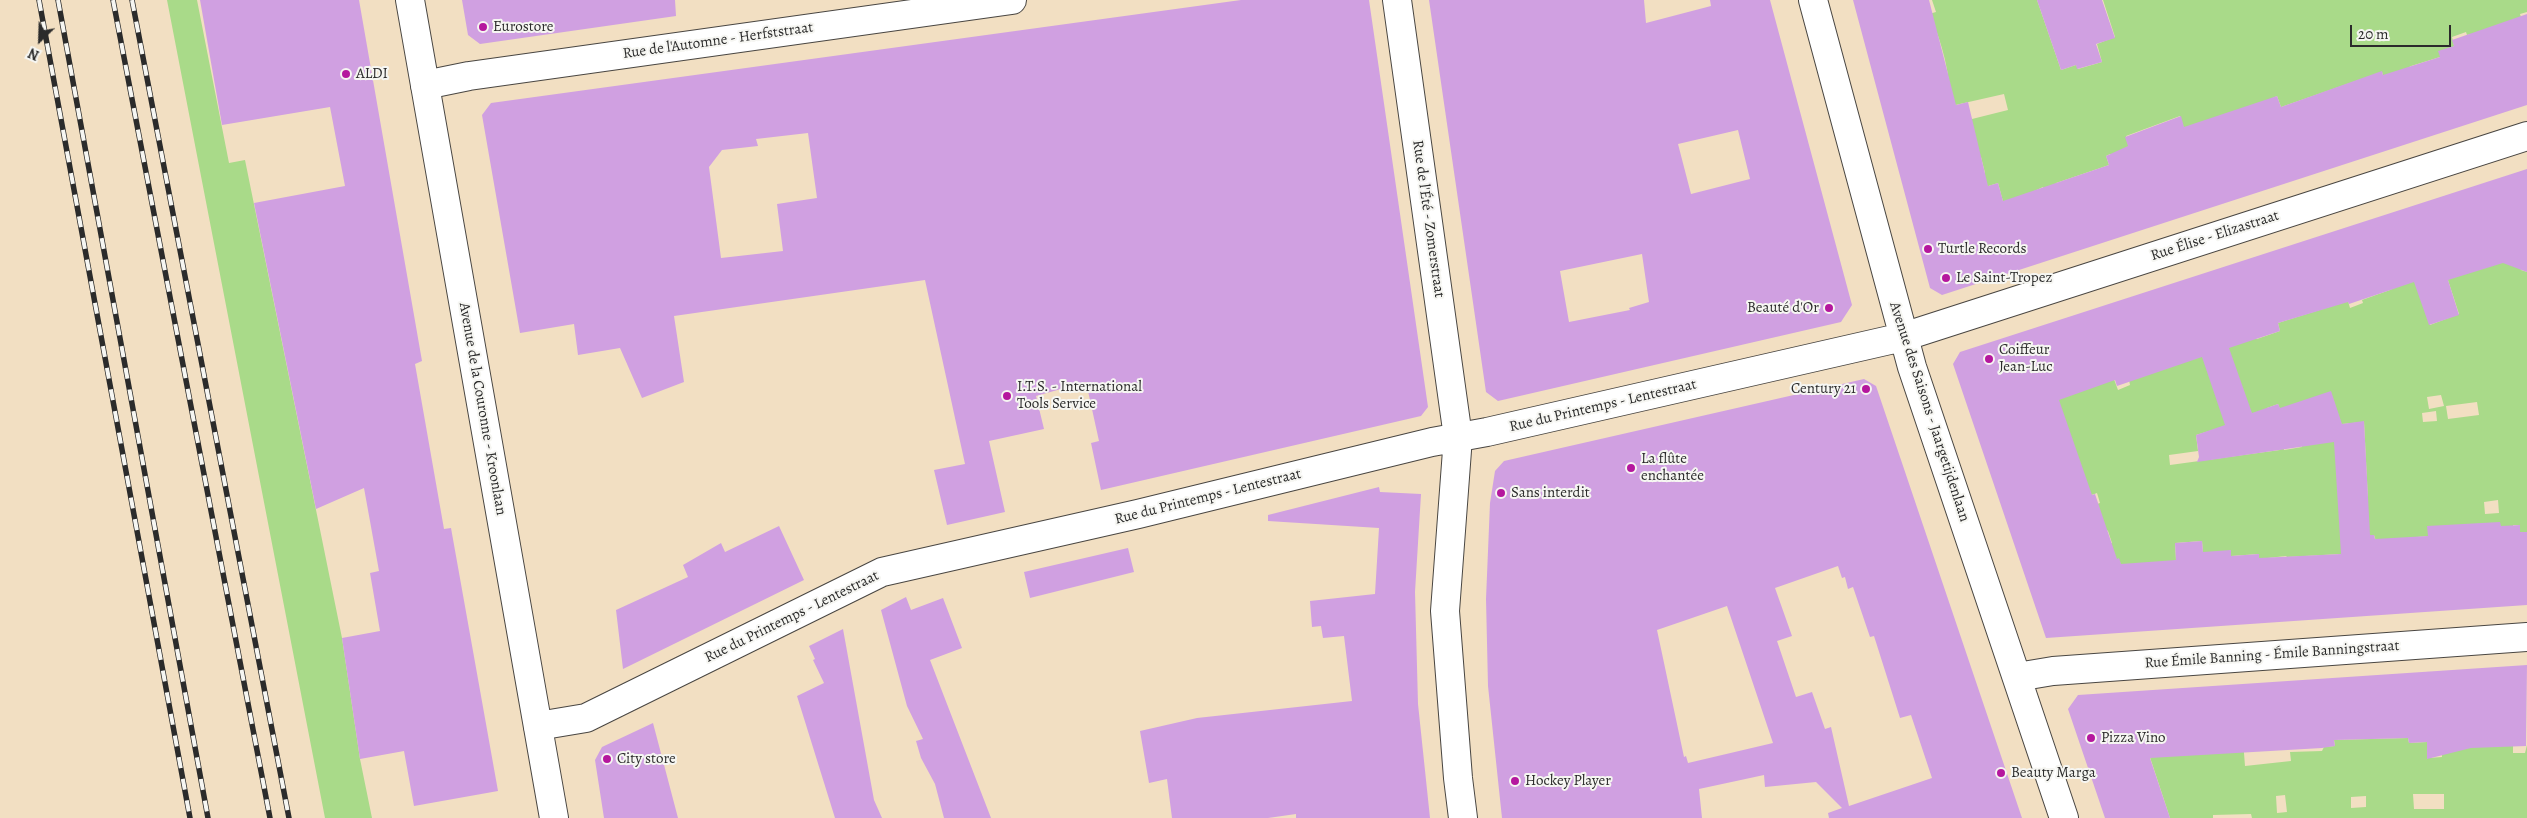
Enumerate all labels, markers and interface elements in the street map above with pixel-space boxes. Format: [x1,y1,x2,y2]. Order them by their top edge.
north arrow [15,15,65,65]
scale bar [2352,15,2453,47]
place label: Eurostore [493,18,554,36]
street label: Rue de l'Automne - Herfststraat [622,19,814,63]
marker: Eurostore [477,21,489,33]
text: 20 m [2358,24,2389,44]
text: N [25,43,42,65]
place label: ALDI [356,65,388,83]
marker: ALDI [340,68,352,80]
street label: Rue de l'Été - Zomerstraat [1408,139,1448,299]
street label: Rue Élise - Elizastraat [2149,207,2281,265]
place label: Turtle Records [1938,240,2027,258]
marker: Turtle Records [1922,243,1934,255]
place label: Le Saint-Tropez [1956,269,2052,287]
marker: Le Saint-Tropez [1940,272,1952,284]
place label: Beauté d'Or [1747,299,1819,317]
street label: Avenue des Saisons - Jaargetijdenlaan [1885,300,1973,524]
street label: Avenue de la Couronne - Kroonlaan [454,301,510,517]
marker: Beauté d'Or [1823,302,1835,314]
place label: Coiffeur Jean-Luc [1999,341,2053,376]
marker: Coiffeur Jean-Luc [1983,353,1995,365]
street label: Rue du Printemps - Lentestraat [1508,376,1698,436]
place label: I.T.S. - International Tools Service [1017,378,1142,413]
place label: Century 21 [1791,380,1856,398]
marker: Century 21 [1860,383,1872,395]
marker: I.T.S. - International Tools Service [1001,390,1013,402]
place label: La flûte enchantée [1641,450,1704,485]
marker: La flûte enchantée [1625,462,1637,474]
street label: Rue du Printemps - Lentestraat [1113,465,1303,529]
place label: Sans interdit [1511,484,1590,502]
marker: Sans interdit [1495,487,1507,499]
street label: Rue du Printemps - Lentestraat [702,567,882,667]
street label: Rue Émile Banning - Émile Banningstraat [2144,637,2400,673]
place label: Pizza Vino [2101,729,2166,747]
marker: Pizza Vino [2085,732,2097,744]
place label: City store [617,750,676,768]
marker: City store [601,753,613,765]
place label: Beauty Marga [2011,764,2096,782]
marker: Beauty Marga [1995,767,2007,779]
place label: Hockey Player [1525,772,1611,790]
marker: Hockey Player [1509,775,1521,787]

